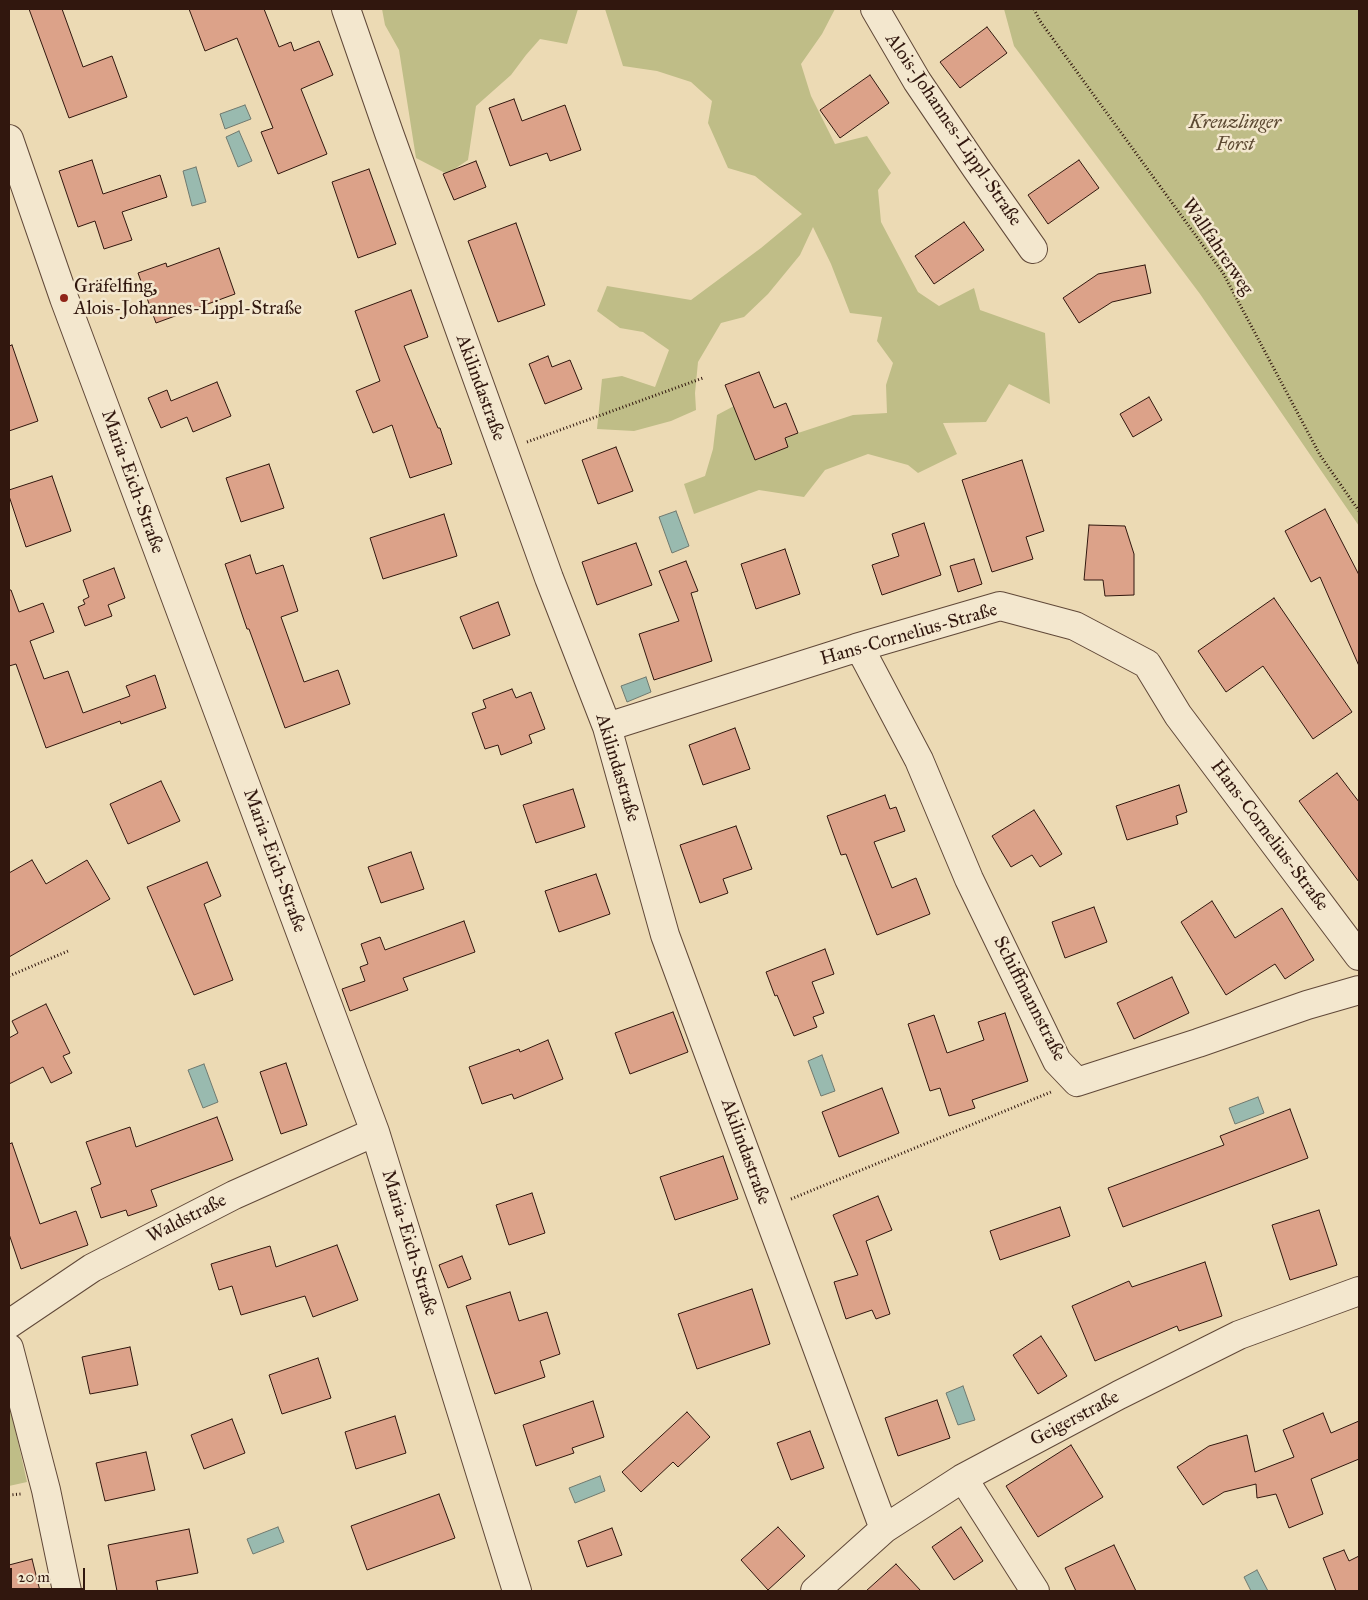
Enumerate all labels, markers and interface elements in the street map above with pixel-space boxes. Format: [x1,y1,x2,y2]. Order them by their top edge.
street label: Alois-Johannes-Lippl-Straße [880,29,1026,231]
park label: Kreuzlinger Forst [1189,112,1281,156]
street label: Wallfahrerweg [1176,194,1258,300]
place label: Gräfelfing, Alois-Johannes-Lippl-Straße [74,276,302,320]
marker: Gräfelfing, Alois-Johannes-Lippl-Straße [58,292,70,304]
street label: Akilindastraße [450,332,510,444]
street label: Maria-Eich-Straße [95,407,169,557]
street label: Hans-Cornelius-Straße [818,599,1000,671]
street label: Akilindastraße [590,711,644,825]
street label: Hans-Cornelius-Straße [1205,756,1333,916]
street label: Maria-Eich-Straße [237,786,311,936]
street label: Schiffmannstraße [988,933,1070,1065]
street label: Akilindastraße [715,1096,775,1208]
street label: Maria-Eich-Straße [376,1167,442,1319]
street label: Waldstraße [143,1189,231,1249]
street label: Geigerstraße [1027,1386,1123,1452]
scale bar [12,1558,88,1590]
text: 20 m [18,1568,50,1586]

